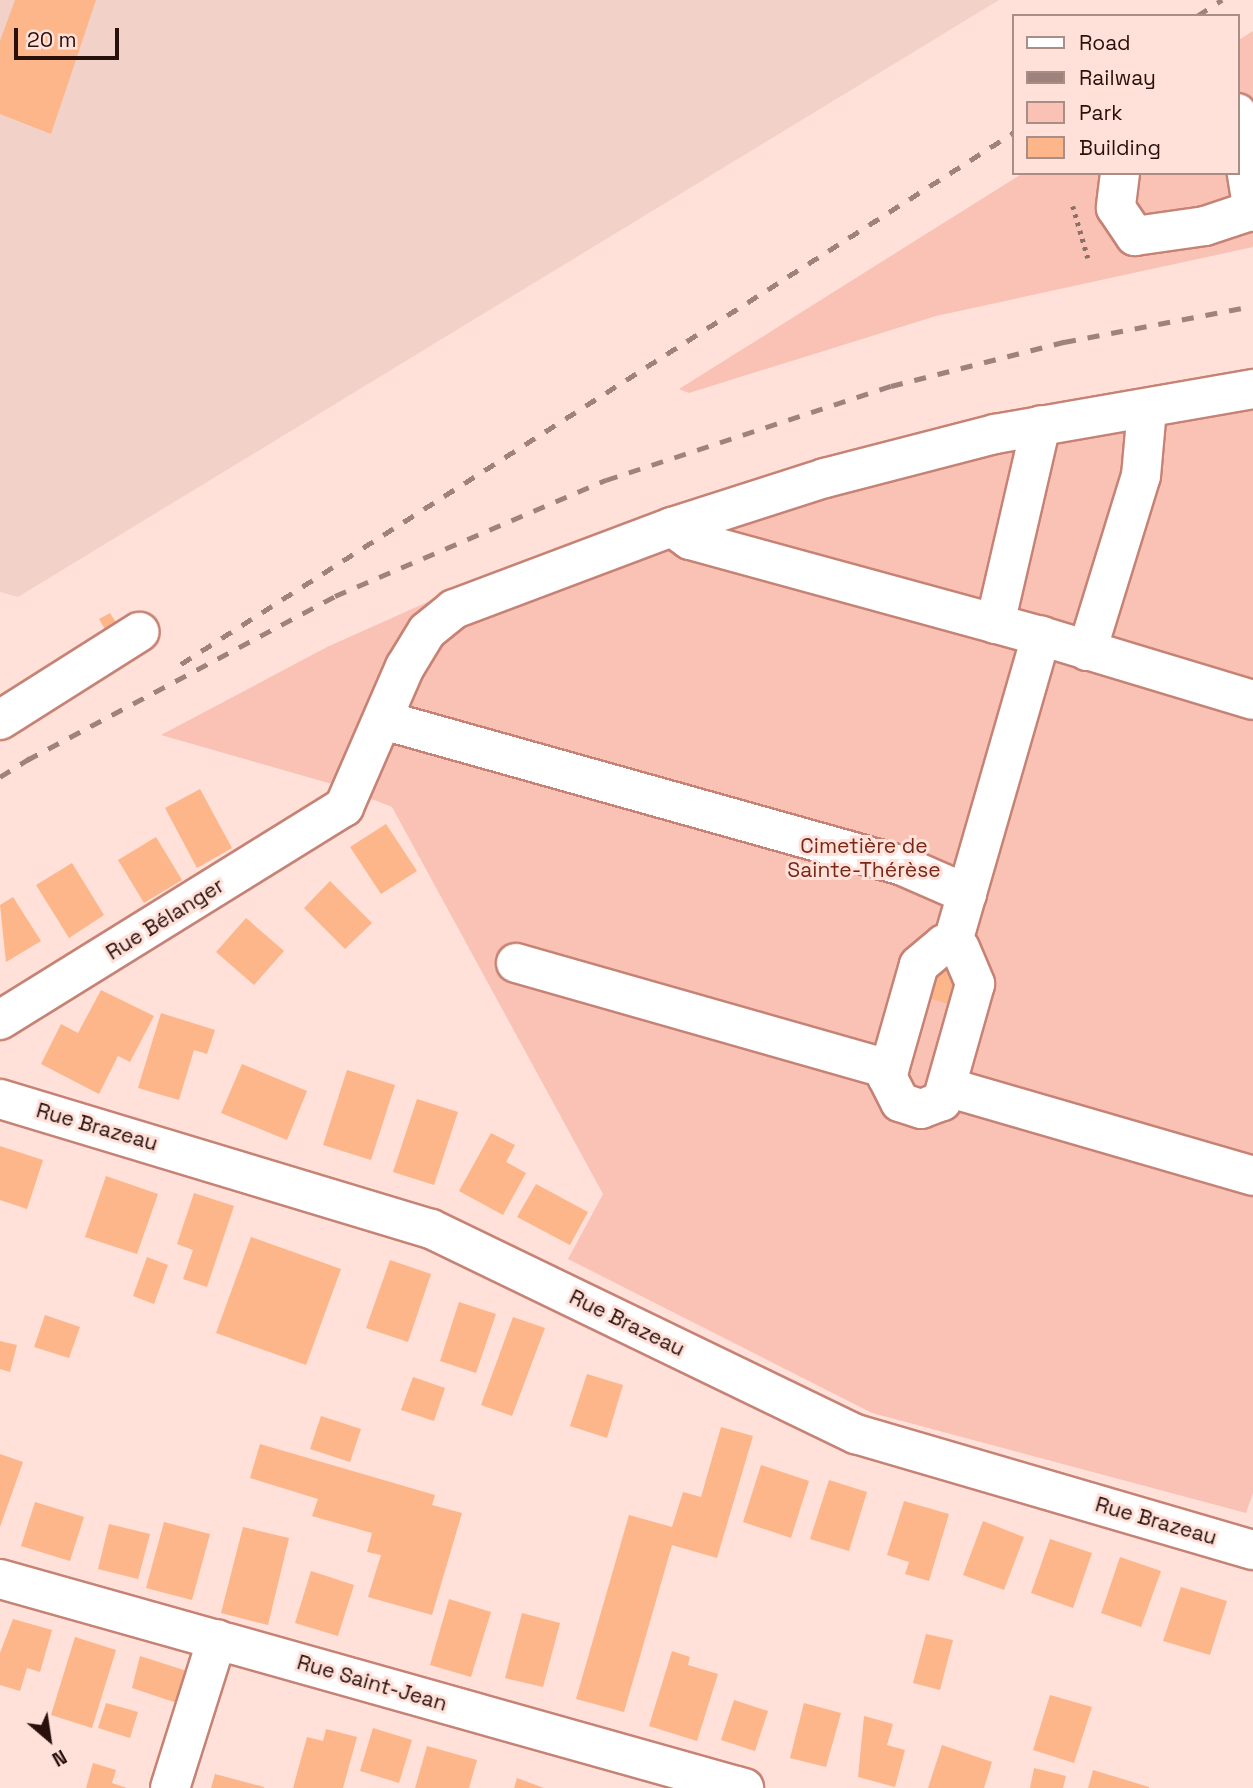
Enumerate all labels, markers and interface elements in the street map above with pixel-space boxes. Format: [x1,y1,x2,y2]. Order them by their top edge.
scale bar [18,14,122,58]
legend [1012,14,1239,175]
text: 20 m [27,26,77,53]
text: Road [1079,29,1131,56]
text: Railway [1079,64,1156,91]
text: Park [1079,99,1123,126]
text: Building [1079,134,1161,161]
park label: Cimetière de Sainte-Thérèse [787,833,941,883]
street label: Rue Bélanger [101,873,229,965]
street label: Rue Brazeau [33,1098,161,1156]
street label: Rue Brazeau [565,1284,689,1362]
street label: Rue Brazeau [1092,1492,1220,1550]
street label: Rue Saint-Jean [294,1650,450,1716]
north arrow [14,1704,84,1774]
text: N [48,1744,71,1772]

